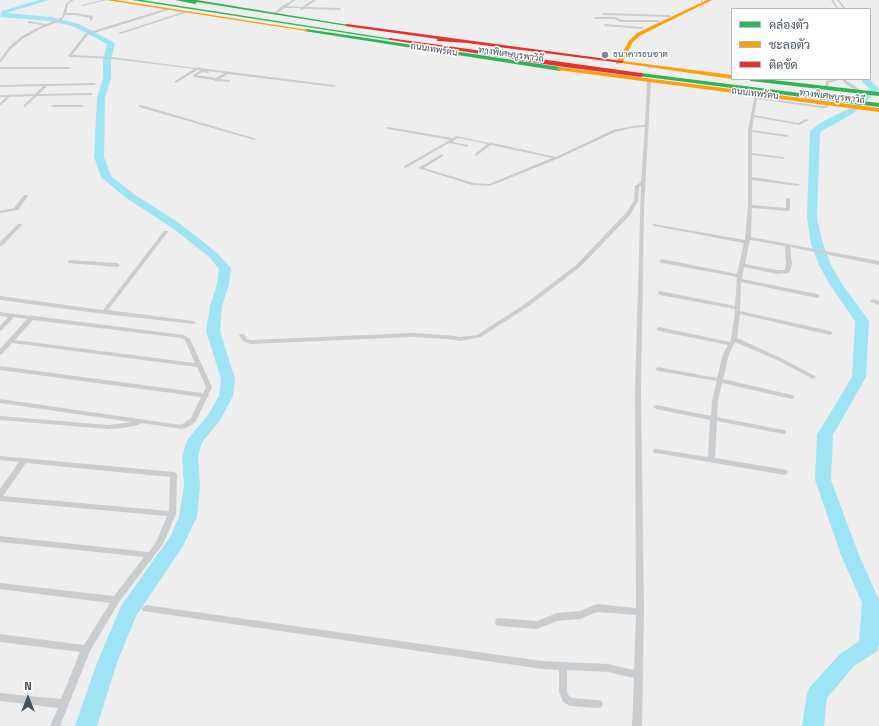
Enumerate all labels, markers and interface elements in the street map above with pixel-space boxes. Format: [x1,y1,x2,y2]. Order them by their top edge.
legend [731,8,871,80]
text: คล่องตัว [769,15,809,34]
text: ชะลอตัว [769,35,810,54]
street label: ถนนเทพรัตน [410,41,458,59]
street label: ทางพิเศษบูรพาวิถี [478,45,544,65]
marker: ธนาคารธนชาต [600,50,610,60]
place label: ธนาคารธนชาต [613,50,668,60]
text: ติดขัด [769,55,798,74]
street label: ถนนเทพรัตน [731,86,779,102]
street label: ทางพิเศษบูรพาวิถี [799,88,865,106]
north arrow [8,678,48,718]
text: N [24,678,32,694]

